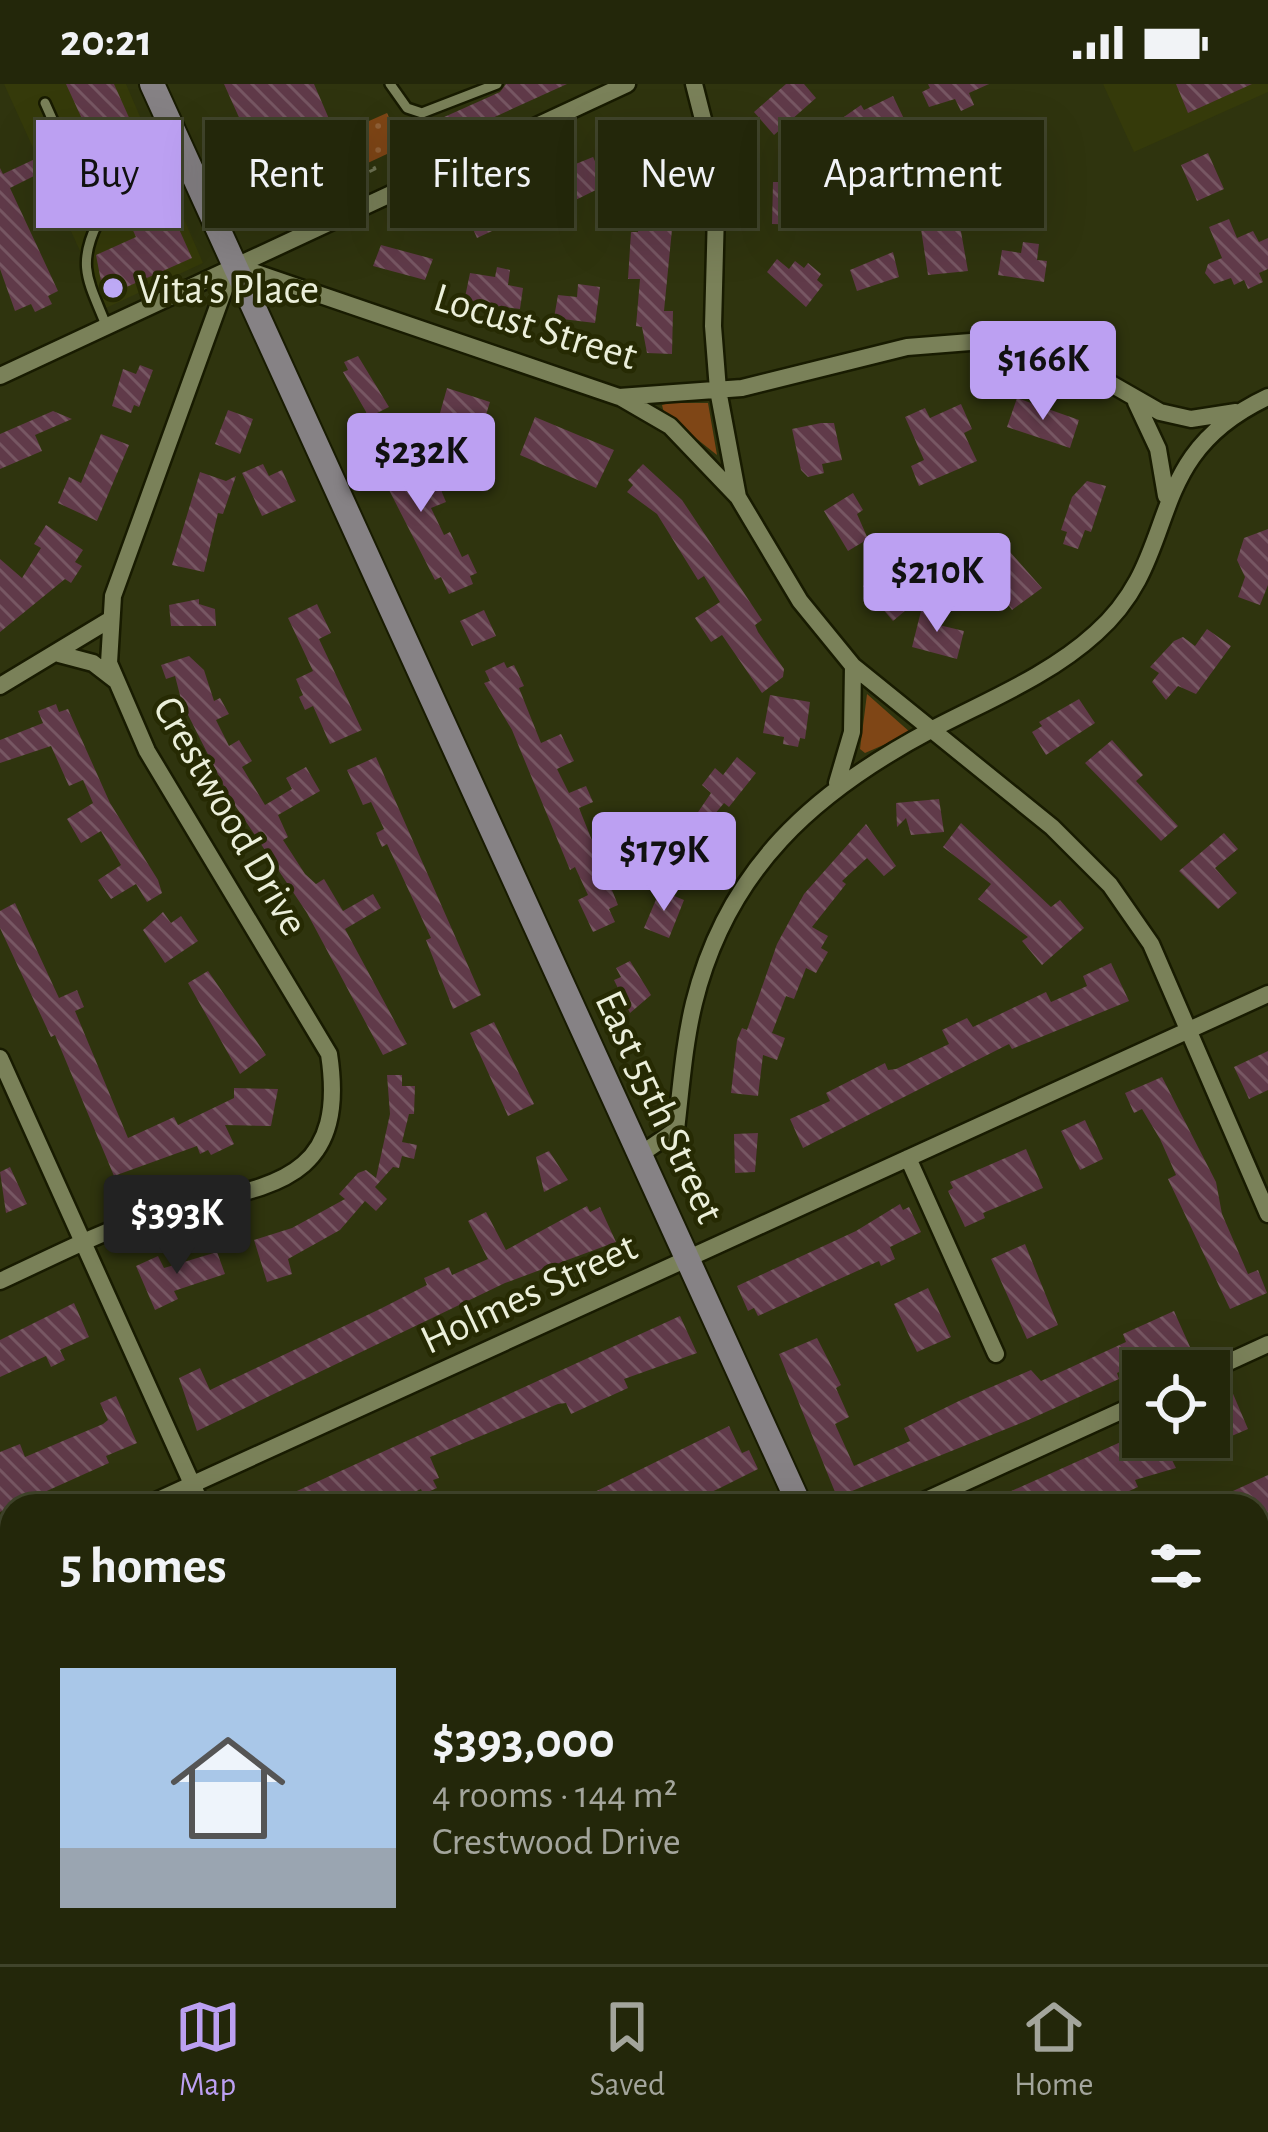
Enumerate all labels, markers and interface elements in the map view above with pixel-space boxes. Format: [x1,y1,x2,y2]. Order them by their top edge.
text: 20:21 [60,19,152,64]
chip: Buy [36,120,181,228]
chip: Rent [205,120,366,228]
chip: Filters [390,120,574,228]
chip: New [598,120,757,228]
chip: Apartment [781,120,1044,228]
place label: Vita's Place [137,269,319,311]
marker: Vita's Place [100,275,126,301]
street label: Locust Street [429,276,642,378]
pin: $166K [959,321,1127,423]
text: $166K [997,340,1089,379]
pin: $232K [337,413,505,515]
text: $232K [374,432,468,471]
pin: $210K [853,533,1021,635]
text: $210K [890,552,984,591]
street label: Crestwood Drive [145,690,315,942]
pin: $179K [580,812,748,914]
text: $179K [619,831,709,870]
street label: East 55th Street [587,984,731,1229]
pin: $393K [93,1175,261,1277]
text: $393K [131,1194,223,1233]
street label: Holmes Street [414,1226,643,1362]
map controls [1122,1350,1230,1458]
button: locate [1122,1350,1230,1458]
icon: filters [1143,1533,1209,1599]
text: 5 homes [60,1541,227,1592]
icon: home [156,1716,300,1860]
text: $393,000 [432,1716,615,1767]
text: 4 rooms · 144 m² [432,1776,677,1815]
text: Crestwood Drive [432,1823,681,1862]
tab: Map [175,1994,241,2106]
tab: Saved [590,1994,665,2106]
tab: Home [1014,1994,1093,2106]

